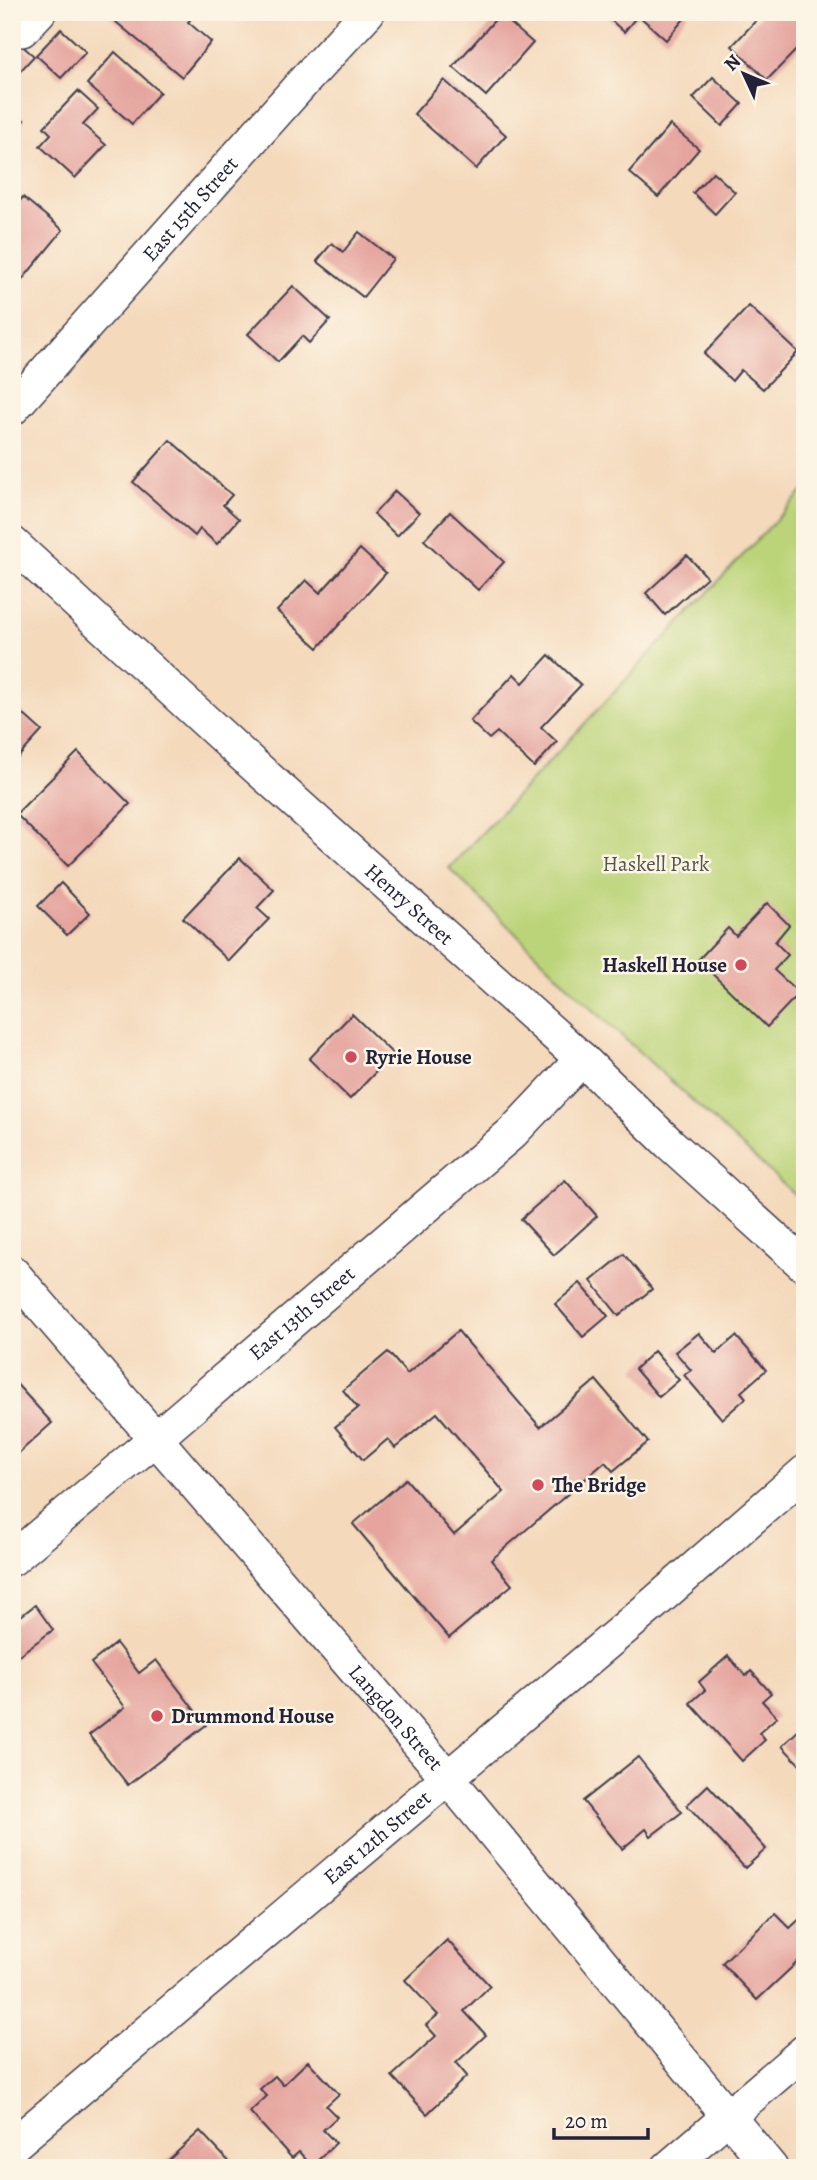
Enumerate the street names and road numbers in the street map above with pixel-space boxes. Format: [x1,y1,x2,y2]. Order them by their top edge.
street label: East 15th Street [136,150,244,267]
street label: Henry Street [359,857,460,951]
street label: East 13th Street [243,1260,361,1367]
street label: Langdon Street [342,1658,449,1776]
street label: East 12th Street [317,1784,437,1891]

